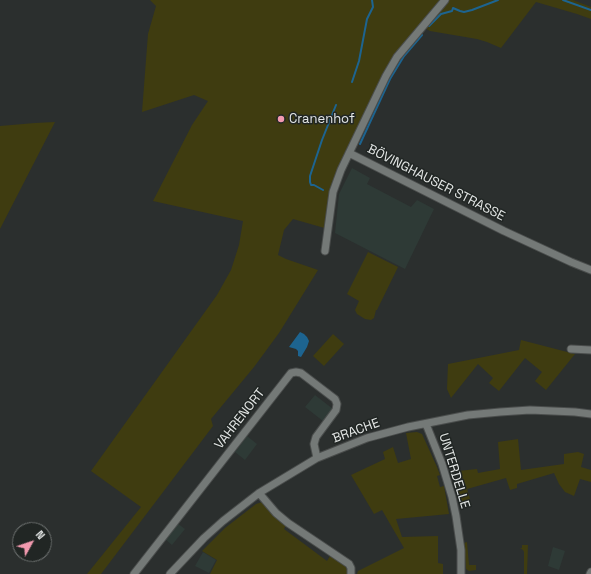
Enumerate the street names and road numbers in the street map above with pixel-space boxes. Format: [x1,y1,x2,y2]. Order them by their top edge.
street label: BÖVINGHAUSER STRASSE [365,141,507,225]
street label: VAHRENORT [211,386,269,452]
street label: BRACHE [330,415,382,447]
street label: UNTERDELLE [435,431,473,511]

